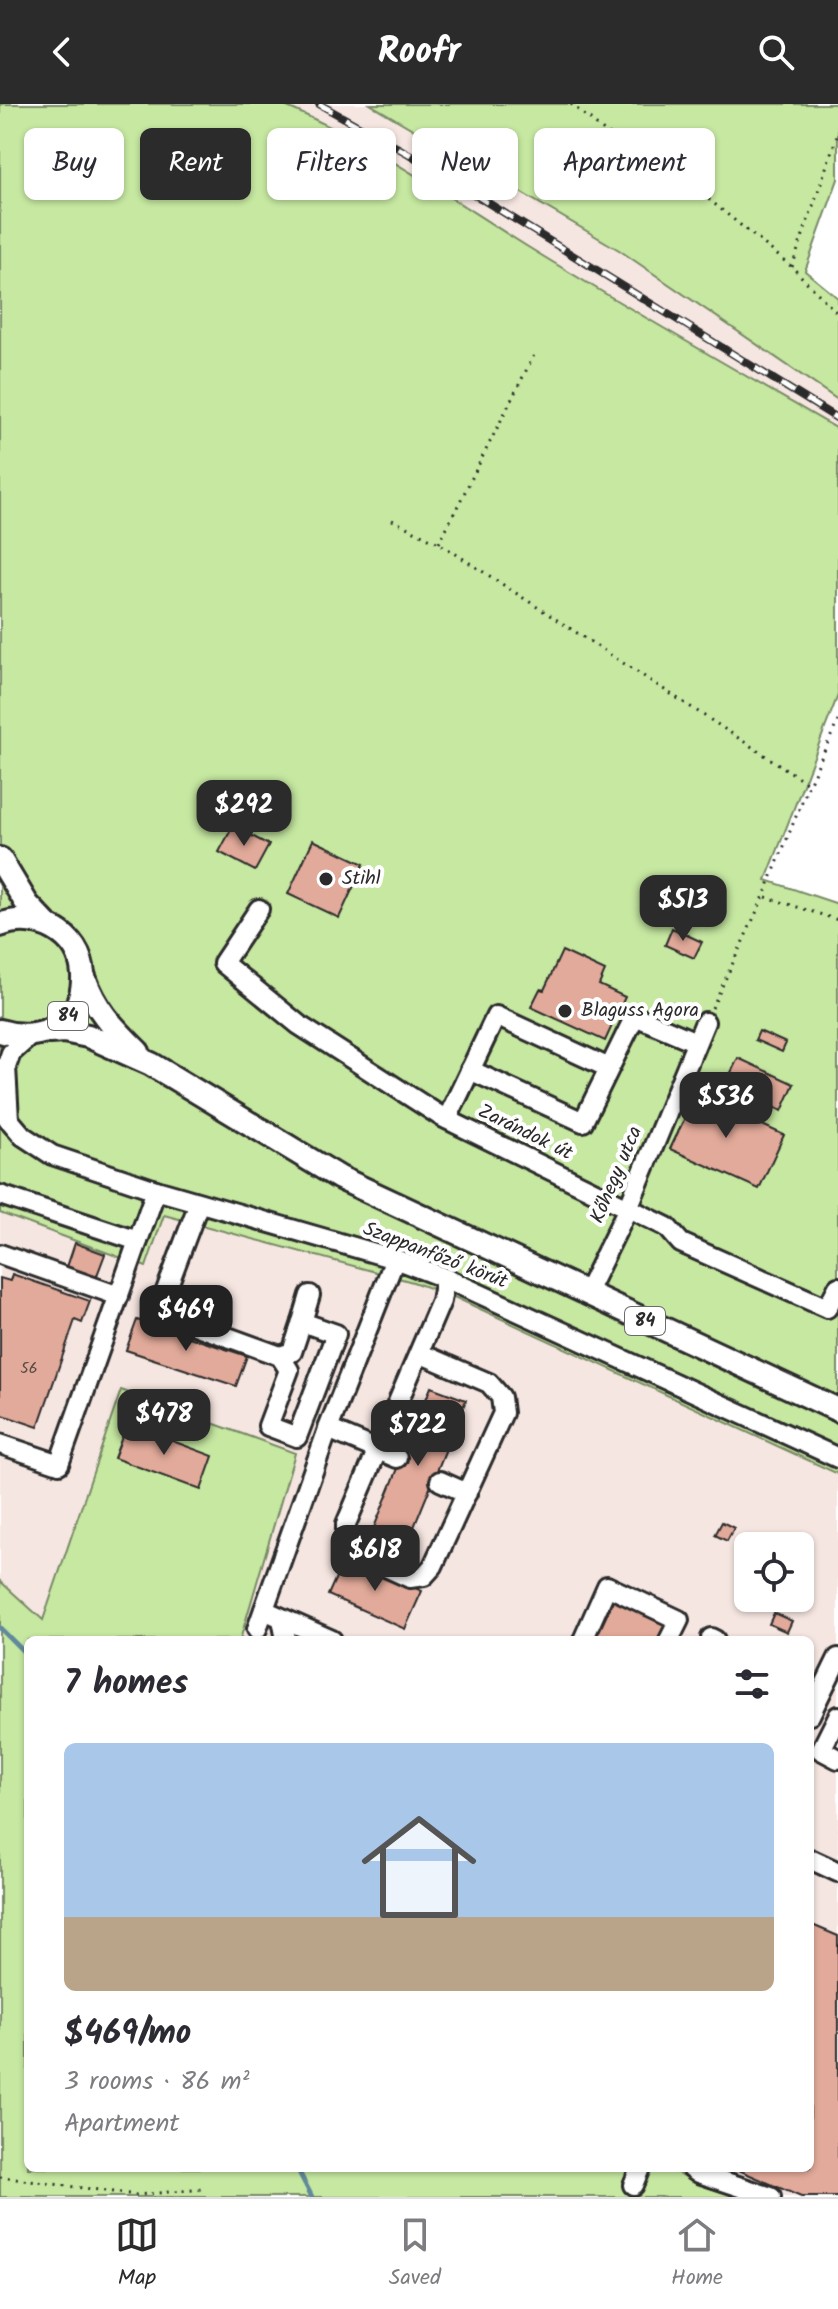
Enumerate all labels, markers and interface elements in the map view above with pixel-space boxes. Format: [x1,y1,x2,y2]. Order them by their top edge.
text: Roofr [377,24,461,81]
icon: back [40,30,84,74]
icon: search [754,30,798,74]
chip: Buy [24,128,124,200]
chip: Rent [140,128,251,200]
chip: Filters [267,128,396,200]
chip: New [412,128,518,200]
chip: Apartment [534,128,715,200]
pin: $292 [197,780,291,848]
text: $292 [215,785,273,827]
place label: Stihl [342,863,381,895]
marker: Stihl [317,870,335,888]
pin: $513 [636,875,730,943]
text: $513 [658,880,708,922]
place label: Blaguss Agora [581,995,699,1027]
road number: 84 [48,1002,88,1030]
marker: Blaguss Agora [556,1002,574,1020]
pin: $536 [679,1072,773,1140]
text: $536 [698,1077,754,1119]
street label: Zarándok út [472,1096,578,1170]
street label: Kőhegy utca [582,1121,652,1229]
street label: Szappanfőző körút [358,1214,512,1298]
pin: $469 [139,1285,233,1353]
text: $469 [158,1290,214,1332]
road number: 84 [625,1307,665,1335]
house number: 56 [20,1356,38,1381]
pin: $478 [117,1389,211,1457]
text: $478 [135,1394,193,1436]
pin: $722 [371,1400,465,1468]
text: $722 [389,1405,447,1447]
pin: $618 [328,1525,422,1593]
text: $618 [349,1530,401,1572]
map controls [734,1532,814,1612]
button: locate [734,1532,814,1612]
text: 7 homes [64,1657,188,1711]
icon: filters [730,1662,774,1706]
icon: home [347,1795,491,1939]
text: $469/mo [64,2007,191,2061]
text: 3 rooms · 86 m² [64,2061,249,2103]
text: Apartment [64,2103,179,2145]
tab: Map [115,2213,159,2296]
tab: Saved [389,2213,441,2296]
tab: Home [671,2213,723,2296]

